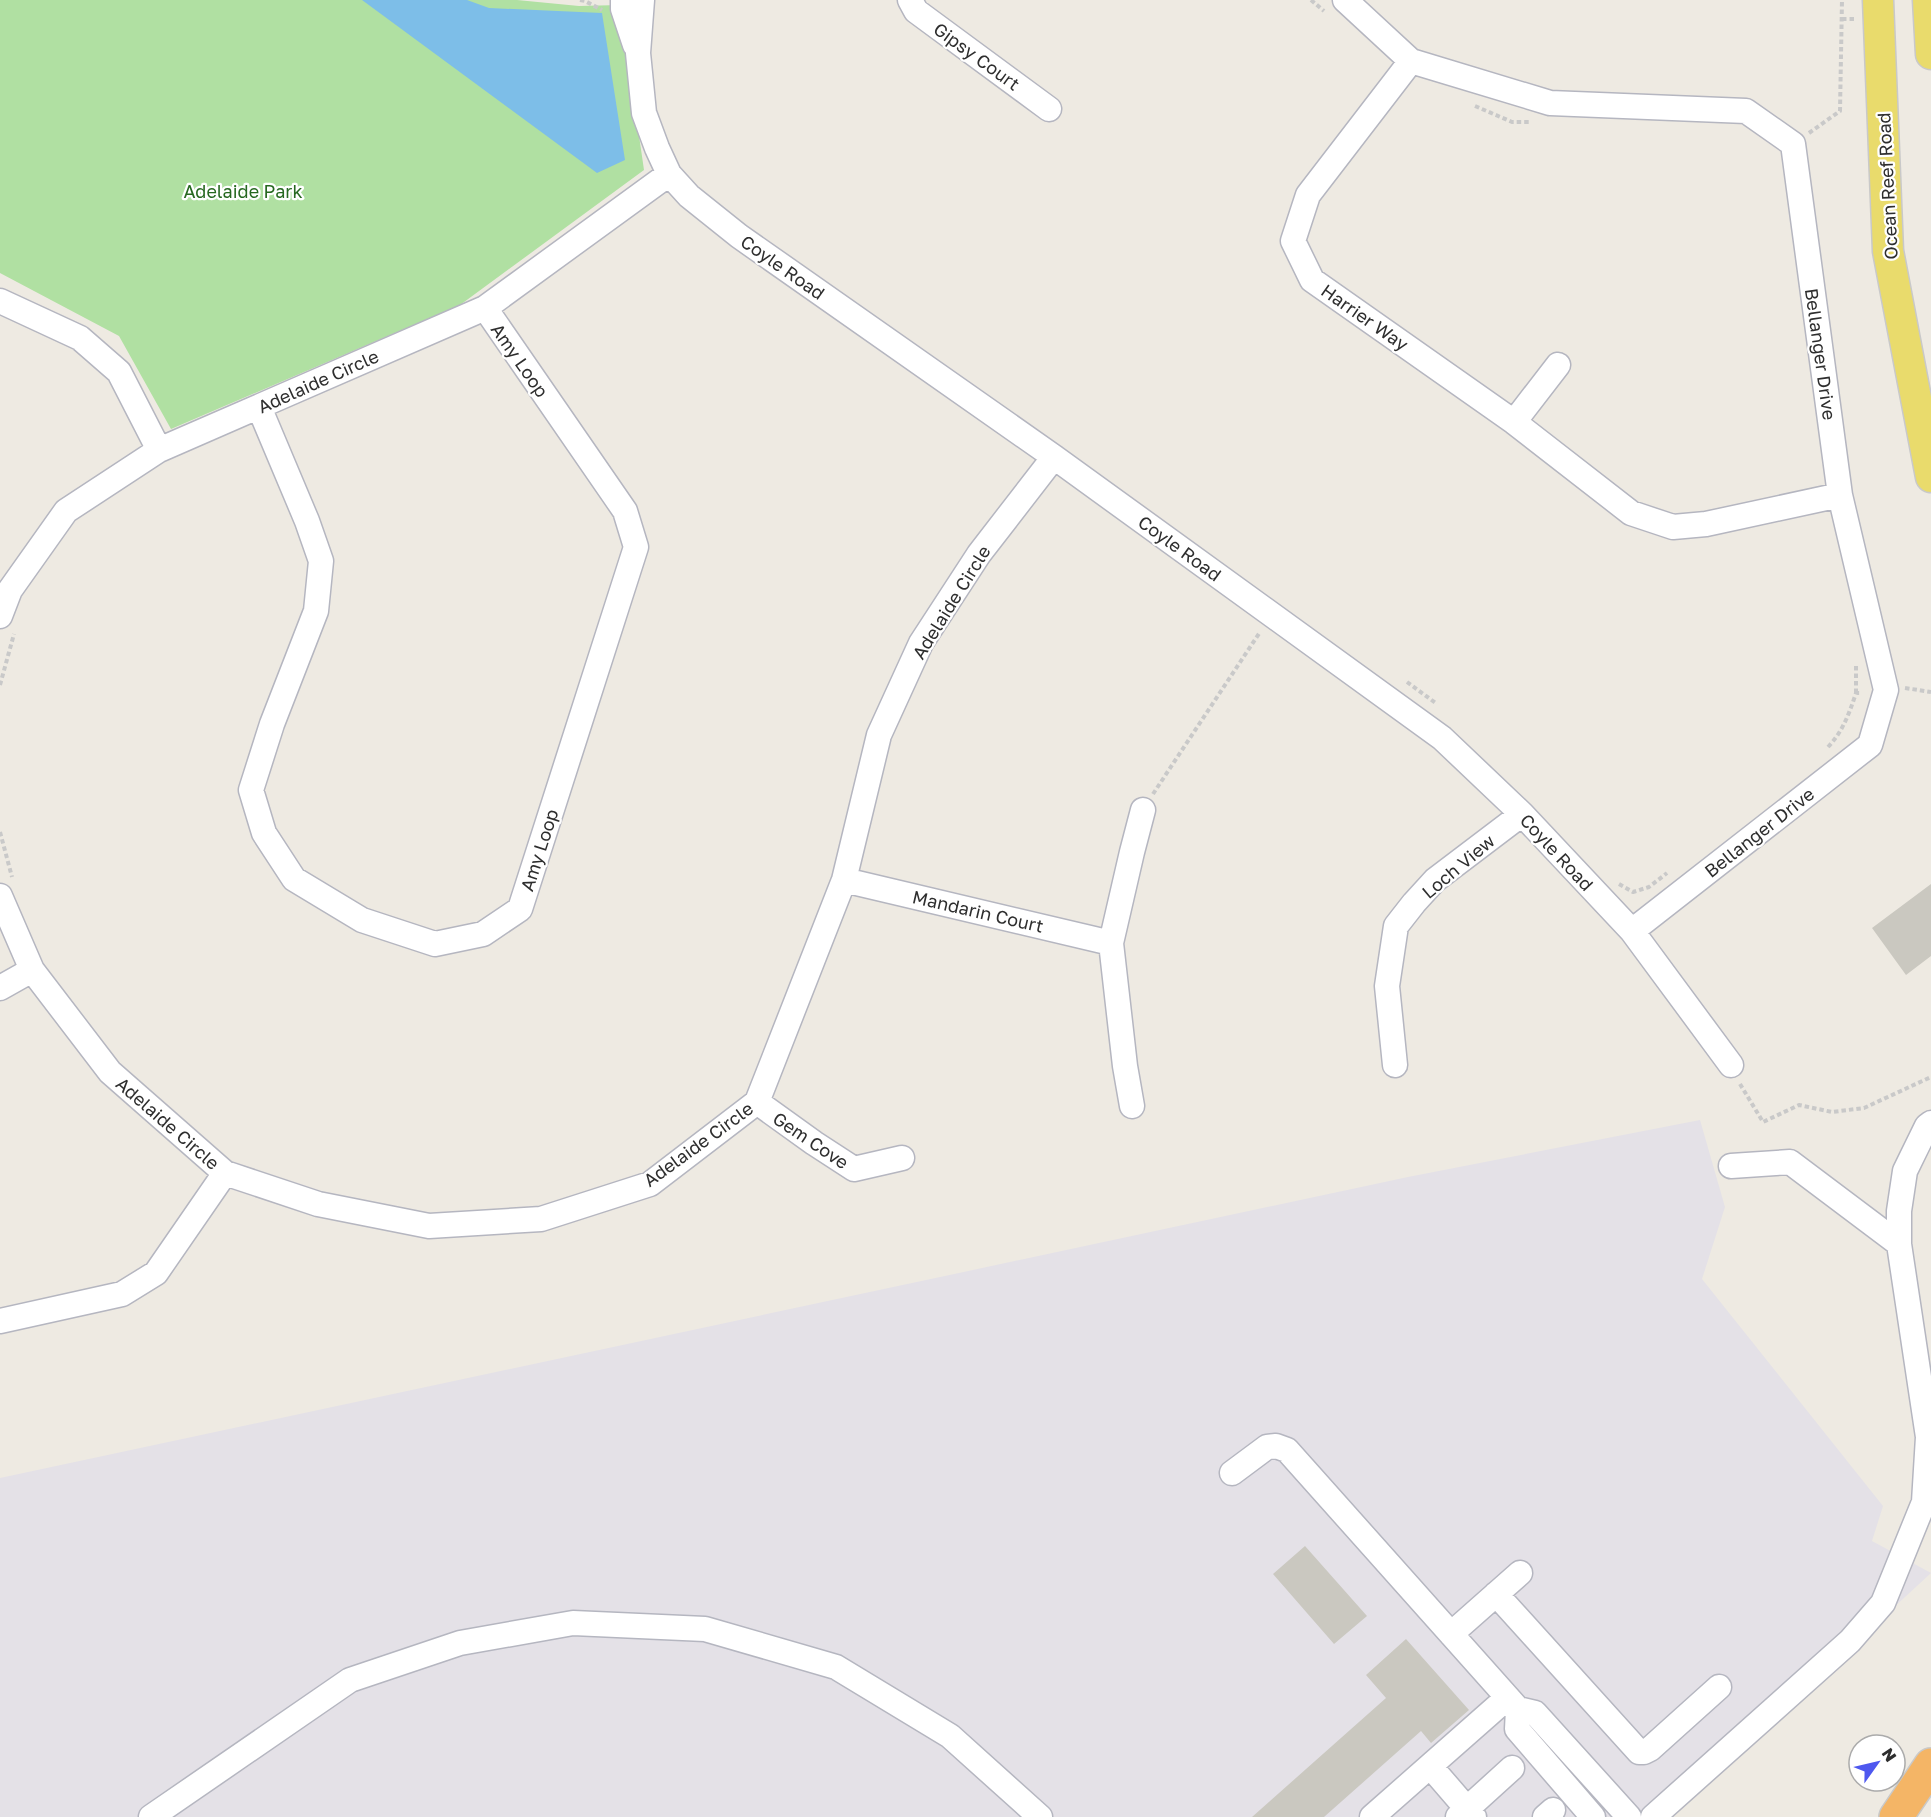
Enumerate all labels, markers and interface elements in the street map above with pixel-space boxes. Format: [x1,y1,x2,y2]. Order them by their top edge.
street label: Gipsy Court [930,17,1024,95]
street label: Ocean Reef Road [1872,112,1902,260]
park label: Adelaide Park [183,180,303,202]
street label: Coyle Road [737,230,829,304]
street label: Harrier Way [1317,279,1413,355]
street label: Bellanger Drive [1801,287,1841,421]
street label: Amy Loop [487,319,553,401]
street label: Adelaide Circle [254,345,382,417]
street label: Coyle Road [1134,510,1226,586]
street label: Adelaide Circle [907,541,995,663]
street label: Bellanger Drive [1700,782,1818,882]
street label: Amy Loop [515,806,563,894]
street label: Coyle Road [1516,809,1598,895]
street label: Loch View [1417,829,1499,903]
street label: Mandarin Court [910,885,1046,937]
street label: Adelaide Circle [112,1072,224,1174]
street label: Adelaide Circle [639,1097,757,1191]
street label: Gem Cove [769,1107,853,1173]
north arrow [1847,1733,1907,1793]
text: N [1878,1744,1901,1765]

